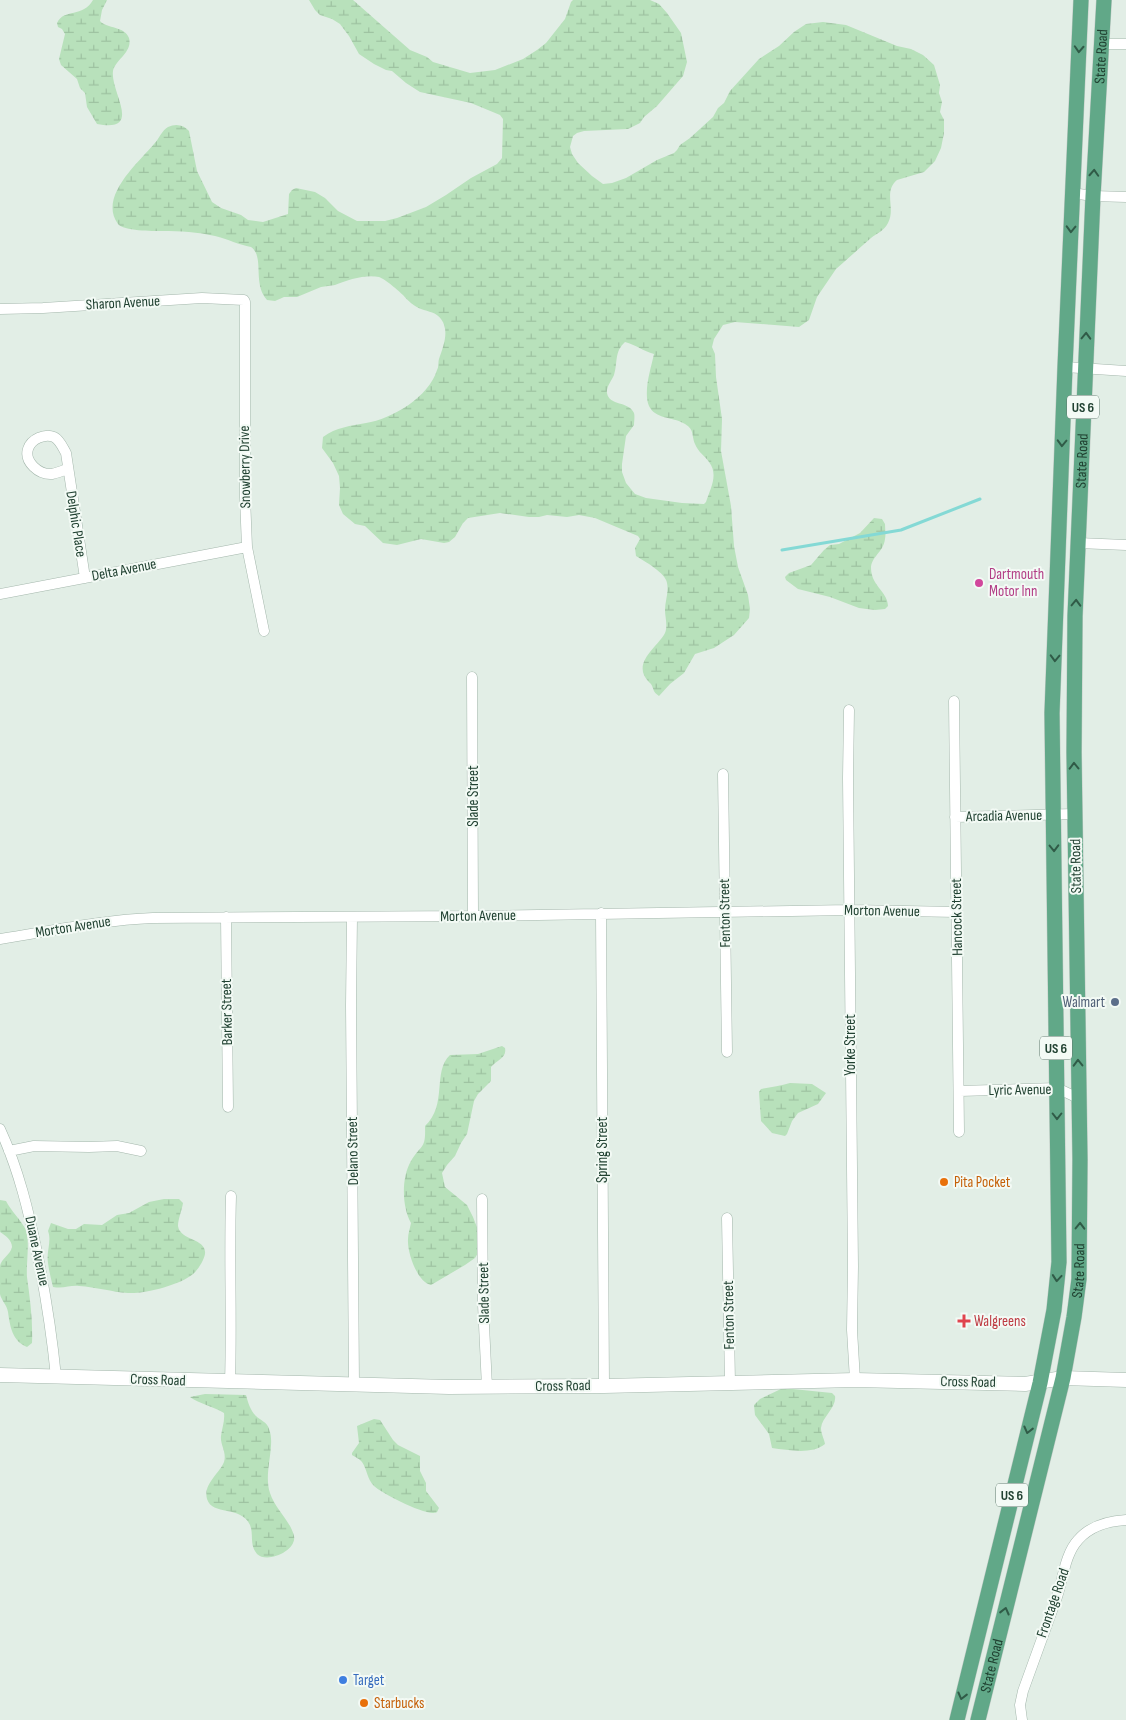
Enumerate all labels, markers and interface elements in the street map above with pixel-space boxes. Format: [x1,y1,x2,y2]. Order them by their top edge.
street label: State Road [1090,29,1112,84]
one-way arrow [1074,45,1084,53]
one-way arrow [1088,169,1099,177]
one-way arrow [1065,225,1076,233]
street label: Sharon Avenue [85,292,161,314]
one-way arrow [1081,332,1092,340]
road number: US 6 [1067,396,1099,418]
street label: Snowberry Drive [235,425,255,509]
street label: State Road [1071,433,1092,489]
one-way arrow [1057,440,1067,448]
street label: Delphic Place [61,489,91,559]
street label: Delta Avenue [90,554,158,586]
place label: Dartmouth Motor Inn [989,565,1044,601]
marker: Dartmouth Motor Inn [973,577,985,589]
one-way arrow [1070,599,1081,607]
one-way arrow [1049,654,1060,662]
one-way arrow [1069,761,1079,769]
street label: Slade Street [464,765,483,827]
street label: Arcadia Avenue [965,806,1042,826]
street label: State Road [1066,839,1086,893]
one-way arrow [1049,845,1059,853]
street label: Fenton Street [715,878,735,948]
street label: Hancock Street [947,878,967,956]
street label: Morton Avenue [844,901,920,921]
street label: Morton Avenue [440,906,516,926]
street label: Morton Avenue [34,912,112,942]
street label: Barker Street [217,978,237,1045]
place label: Walmart [1063,993,1105,1012]
marker: Walmart [1109,996,1121,1008]
street label: Yorke Street [841,1014,860,1076]
road number: US 6 [1040,1036,1072,1060]
one-way arrow [1073,1059,1083,1067]
street label: Lyric Avenue [988,1080,1052,1100]
one-way arrow [1052,1112,1062,1120]
street label: Delano Street [343,1116,363,1185]
street label: Spring Street [593,1116,612,1183]
place label: Pita Pocket [954,1173,1011,1192]
marker: Pita Pocket [938,1176,950,1188]
street label: Duane Avenue [20,1214,54,1288]
one-way arrow [1075,1222,1085,1230]
street label: State Road [1067,1243,1089,1299]
street label: Slade Street [474,1262,494,1324]
one-way arrow [1052,1275,1063,1283]
street label: Fenton Street [719,1280,739,1350]
place label: Walgreens [974,1312,1026,1331]
marker: Walgreens [958,1315,970,1327]
street label: Cross Road [130,1370,186,1390]
street label: Cross Road [940,1372,996,1392]
street label: Cross Road [535,1376,591,1396]
one-way arrow [1023,1425,1034,1434]
road number: US 6 [996,1484,1028,1506]
street label: Frontage Road [1032,1566,1074,1640]
one-way arrow [999,1607,1010,1616]
street label: State Road [976,1637,1007,1694]
place label: Target [353,1671,385,1690]
marker: Target [337,1674,349,1686]
one-way arrow [958,1691,968,1699]
place label: Starbucks [374,1694,424,1713]
marker: Starbucks [358,1697,370,1709]

